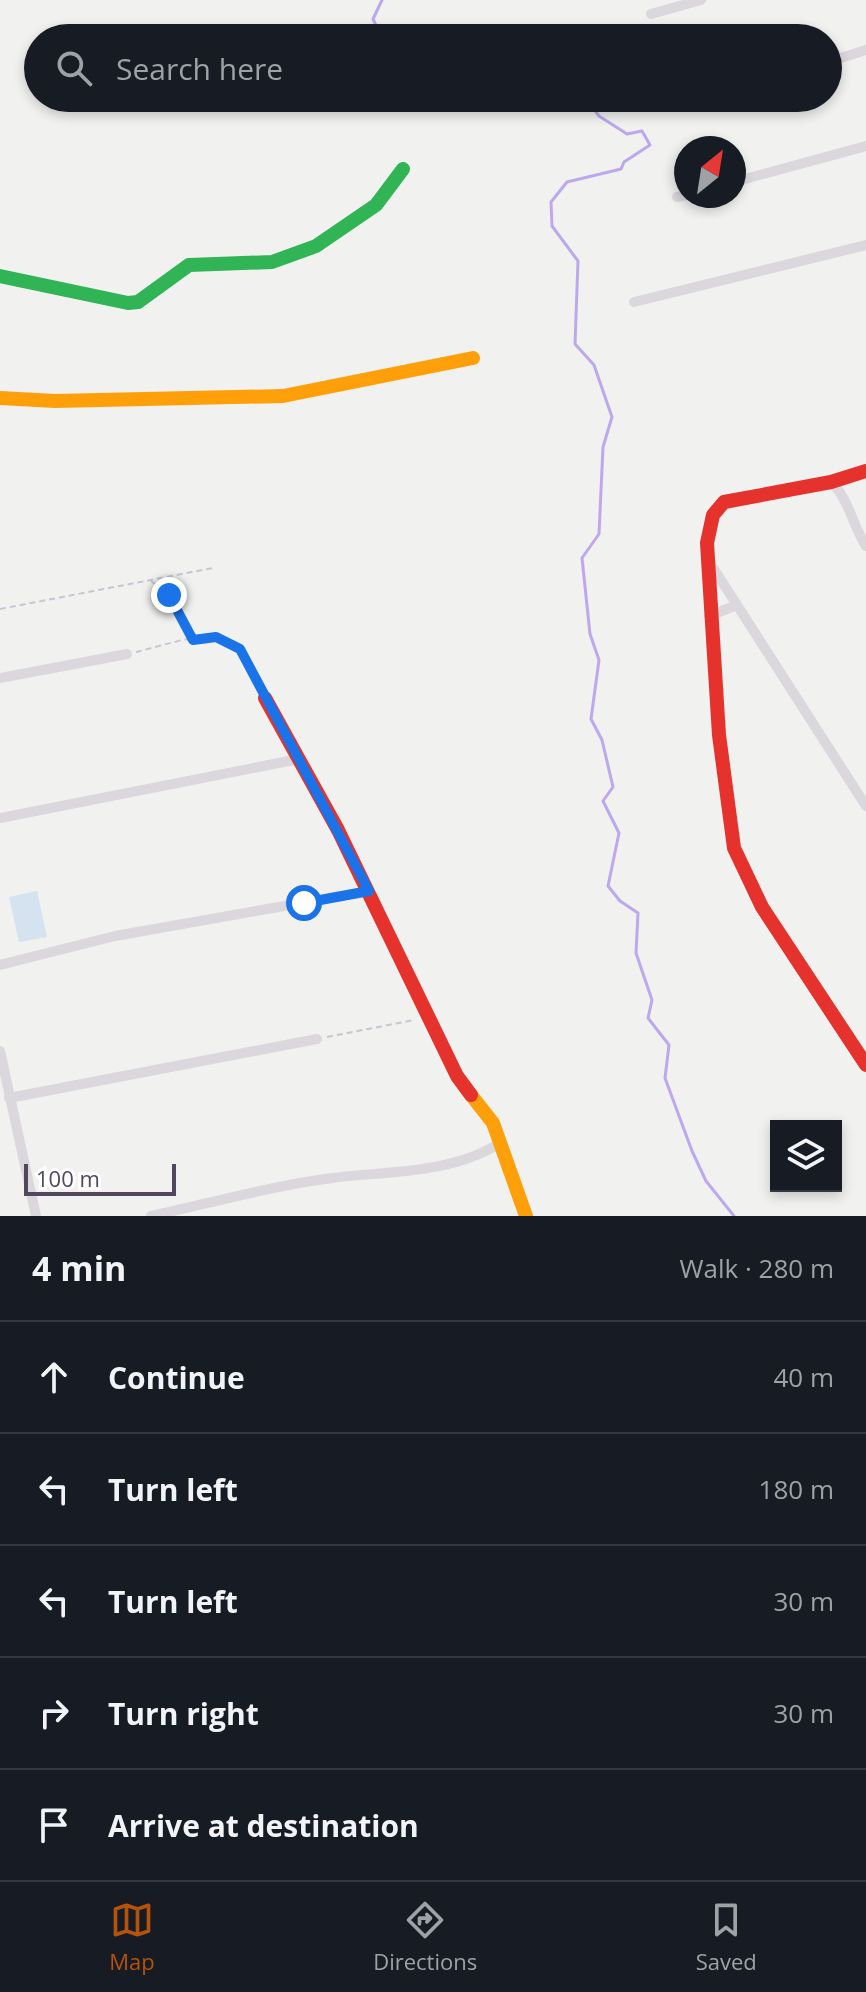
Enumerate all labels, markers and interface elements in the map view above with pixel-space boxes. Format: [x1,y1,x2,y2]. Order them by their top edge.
search box [24,24,842,112]
icon: search [52,46,96,90]
text: Search here [116,48,283,89]
north arrow [674,136,746,208]
route end [151,577,187,613]
route start [286,885,322,921]
map controls [770,1120,842,1192]
button: layers [770,1120,842,1192]
scale bar [24,1160,176,1196]
text: 100 m [36,1163,100,1193]
text: 4 min [32,1245,126,1291]
text: Walk · 280 m [680,1250,834,1286]
icon: ahead [32,1355,76,1399]
text: Continue [108,1357,245,1398]
text: 40 m [773,1359,834,1395]
icon: left [32,1467,76,1511]
text: Turn left [108,1469,238,1510]
text: 180 m [759,1471,834,1507]
icon: left [32,1579,76,1623]
text: Turn left [108,1581,238,1622]
text: 30 m [773,1583,834,1619]
icon: right [32,1691,76,1735]
text: Turn right [108,1693,259,1734]
text: 30 m [773,1695,834,1731]
icon: arrive [32,1803,76,1847]
text: Arrive at destination [108,1805,419,1846]
tab: Map [109,1898,155,1976]
tab: Directions [373,1898,477,1976]
tab: Saved [696,1898,757,1976]

